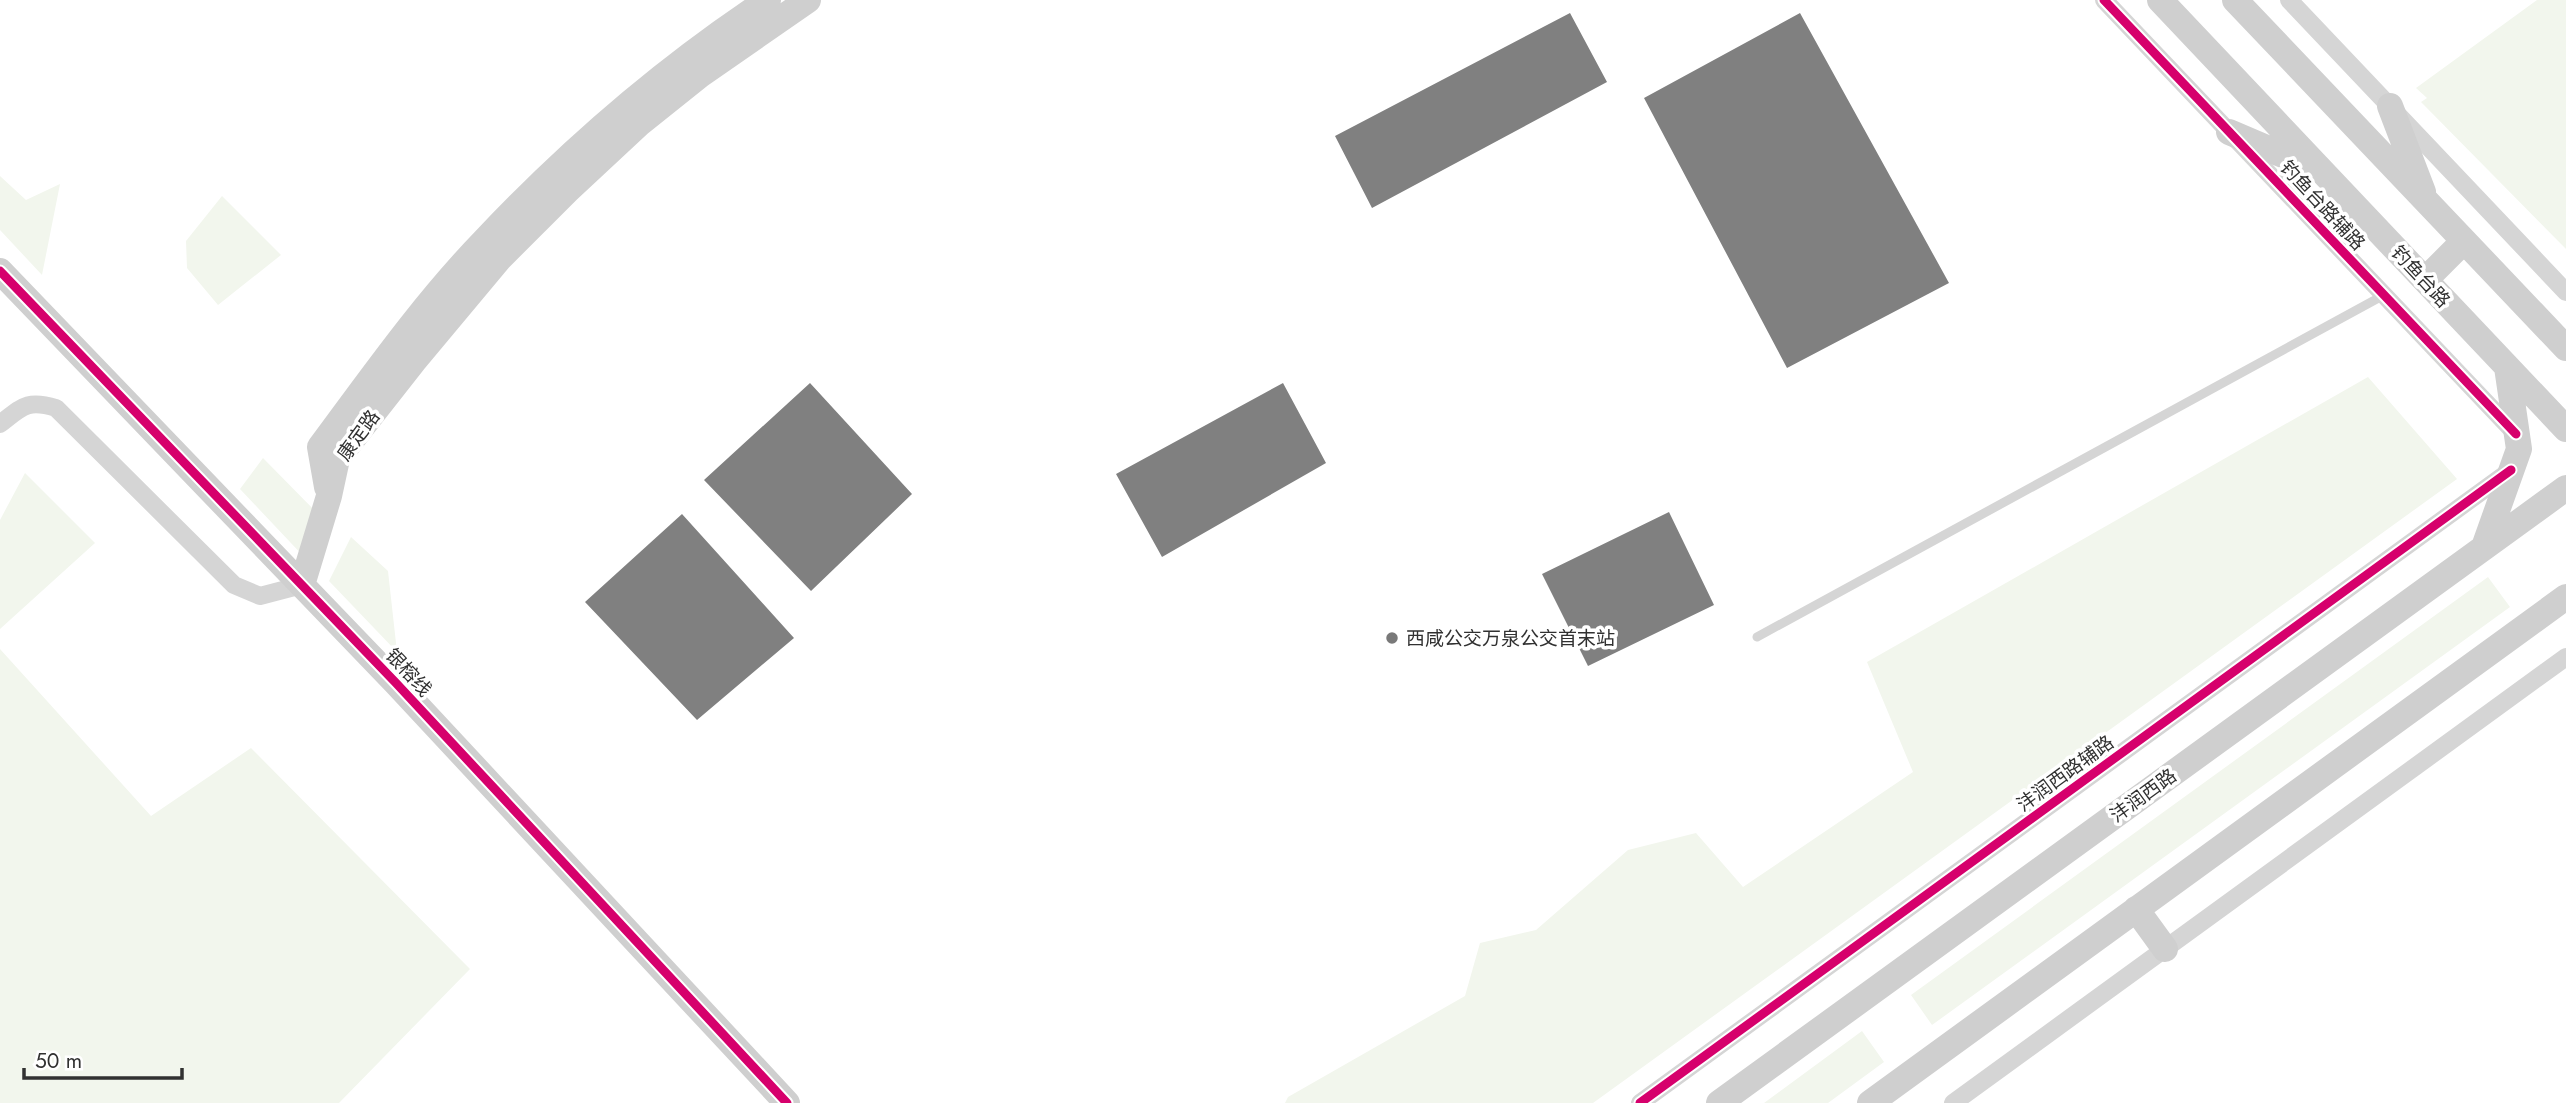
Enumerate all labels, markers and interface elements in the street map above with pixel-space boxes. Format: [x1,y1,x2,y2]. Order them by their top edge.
street label: 钓鱼台路辅路 [2274,154,2371,256]
street label: 钓鱼台路 [2385,239,2456,313]
street label: 康定路 [331,404,386,466]
place label: 西咸公交万泉公交首末站 [1406,625,1615,652]
marker: 西咸公交万泉公交首末站 [1384,630,1400,646]
street label: 银榕线 [379,642,438,702]
street label: 沣润西路辅路 [2011,729,2119,818]
street label: 沣润西路 [2105,762,2182,829]
scale bar [24,1036,182,1080]
text: 50 m [35,1046,82,1076]

